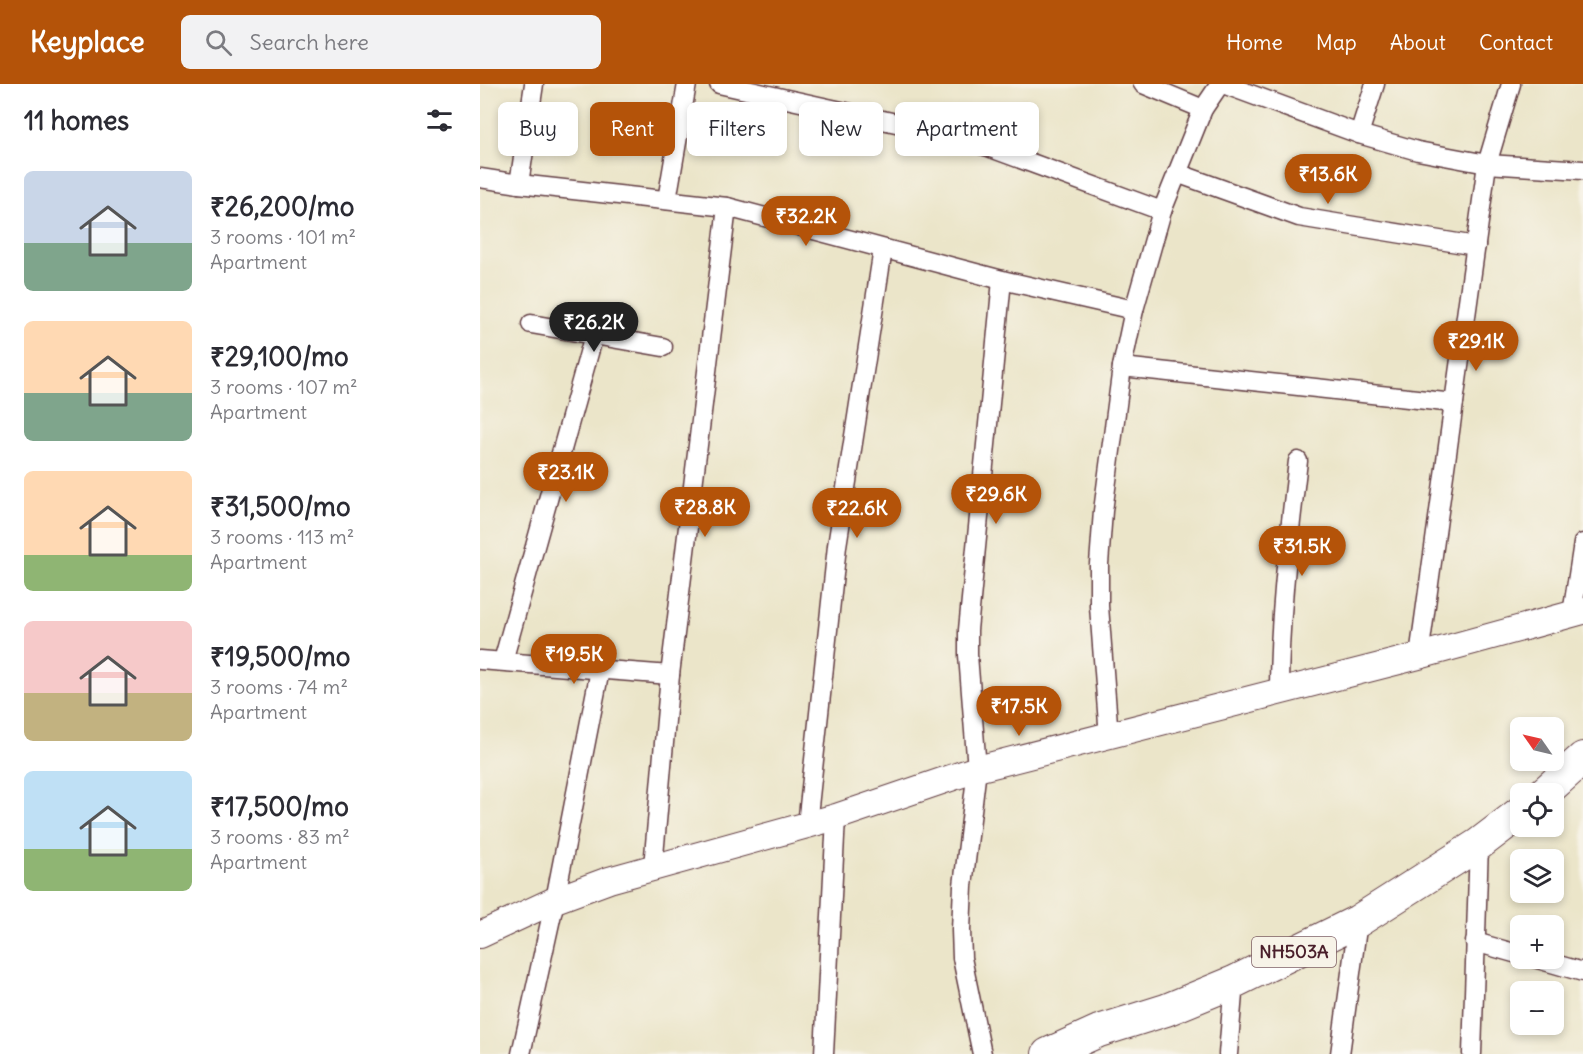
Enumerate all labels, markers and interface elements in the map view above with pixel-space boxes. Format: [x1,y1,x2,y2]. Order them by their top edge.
search box [181,15,601,69]
text: Keyplace [30,24,145,60]
icon: search [202,26,235,59]
text: Search here [250,28,369,56]
text: Home [1226,29,1283,56]
text: Map [1316,29,1357,56]
text: About [1390,29,1446,56]
text: Contact [1479,29,1553,56]
chip: Buy [498,102,578,156]
chip: Rent [590,102,675,156]
chip: Filters [687,102,787,156]
chip: New [799,102,883,156]
chip: Apartment [895,102,1039,156]
text: 11 homes [24,104,129,137]
icon: filters [423,104,456,137]
pin: ₹13.6K [1279,154,1377,205]
text: ₹13.6K [1299,161,1357,186]
text: ₹26,200/mo [210,190,354,223]
icon: home [72,195,144,267]
pin: ₹32.2K [757,196,855,247]
text: ₹32.2K [775,203,837,228]
text: 3 rooms · 101 m² [210,224,356,249]
text: Apartment [210,249,307,274]
pin: ₹26.2K [545,302,643,353]
text: ₹26.2K [563,309,625,334]
pin: ₹29.1K [1427,321,1525,372]
text: ₹29.1K [1447,328,1505,353]
text: ₹29,100/mo [210,340,349,373]
icon: home [72,345,144,417]
text: 3 rooms · 107 m² [210,374,358,399]
text: Apartment [210,399,307,424]
pin: ₹23.1K [517,452,615,503]
text: ₹23.1K [537,459,595,484]
pin: ₹29.6K [947,474,1045,525]
text: ₹29.6K [965,481,1027,506]
pin: ₹28.8K [656,487,754,538]
pin: ₹22.6K [808,488,906,539]
text: ₹31,500/mo [210,490,351,523]
text: ₹28.8K [674,494,736,519]
icon: home [72,495,144,567]
text: ₹22.6K [826,495,888,520]
text: 3 rooms · 113 m² [210,524,354,549]
pin: ₹31.5K [1253,526,1351,577]
text: ₹31.5K [1273,533,1331,558]
text: Apartment [210,549,307,574]
pin: ₹19.5K [525,634,623,685]
text: ₹19,500/mo [210,640,350,673]
text: ₹19.5K [545,641,603,666]
icon: home [72,645,144,717]
text: 3 rooms · 74 m² [210,674,348,699]
pin: ₹17.5K [970,686,1068,737]
text: ₹17.5K [990,693,1048,718]
text: Apartment [210,699,307,724]
north arrow [1510,717,1564,771]
map controls [1510,717,1564,1035]
button: locate [1510,783,1564,837]
text: ₹17,500/mo [210,790,349,823]
icon: home [72,795,144,867]
text: 3 rooms · 83 m² [210,824,350,849]
text: Apartment [210,849,307,874]
button: layers [1510,849,1564,903]
button: + [1510,915,1564,969]
road number: NH503A [1252,937,1336,967]
button: − [1510,981,1564,1035]

